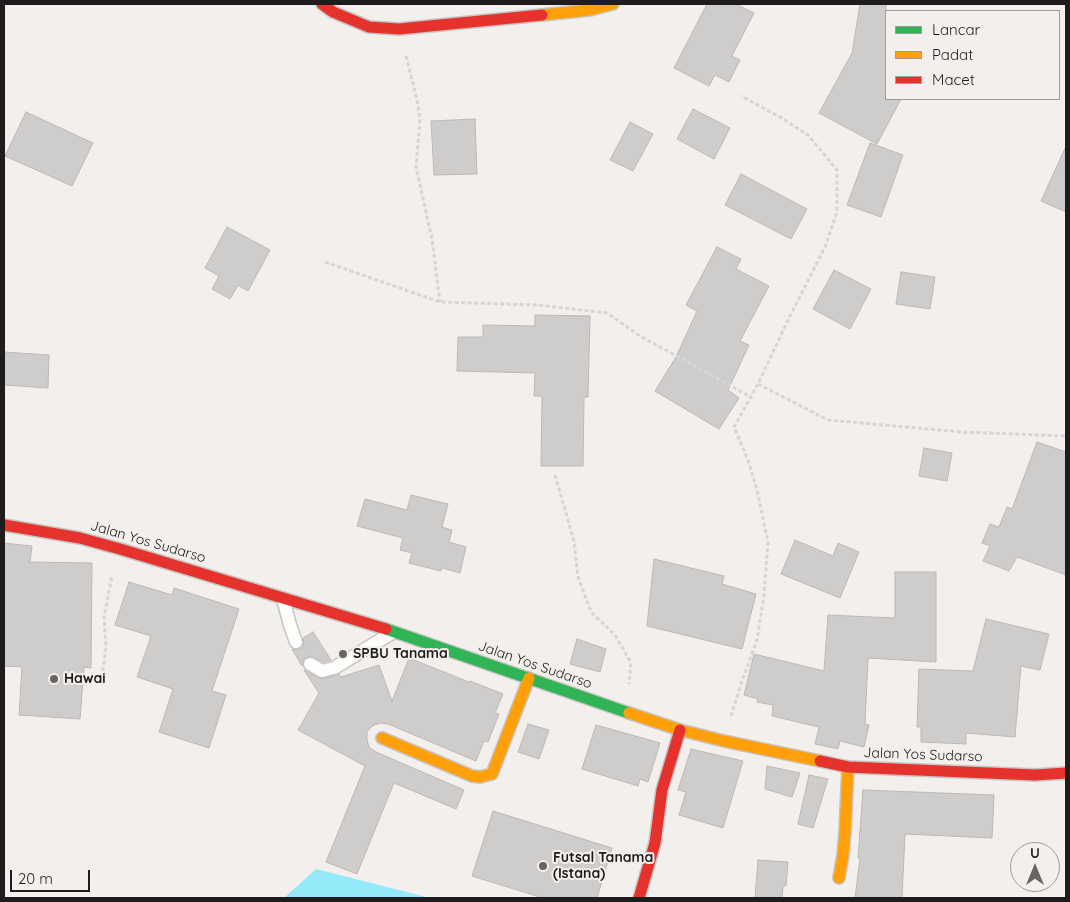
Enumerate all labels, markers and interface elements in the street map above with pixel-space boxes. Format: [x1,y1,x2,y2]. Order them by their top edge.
legend [885,10,1060,100]
text: Lancar [932,20,980,39]
text: Padat [932,45,973,64]
text: Macet [932,70,975,89]
street label: Jalan Yos Sudarso [88,517,208,567]
street label: Jalan Yos Sudarso [476,638,594,692]
place label: SPBU Tanama [353,646,448,662]
marker: SPBU Tanama [337,648,349,660]
place label: Hawai [64,671,106,687]
marker: Hawai [48,673,60,685]
street label: Jalan Yos Sudarso [863,745,983,765]
north arrow [1010,842,1060,892]
text: U [1030,844,1040,862]
place label: Futsal Tanama (Istana) [553,850,653,882]
scale bar [12,860,92,892]
marker: Futsal Tanama (Istana) [537,860,549,872]
text: 20 m [18,869,53,888]

